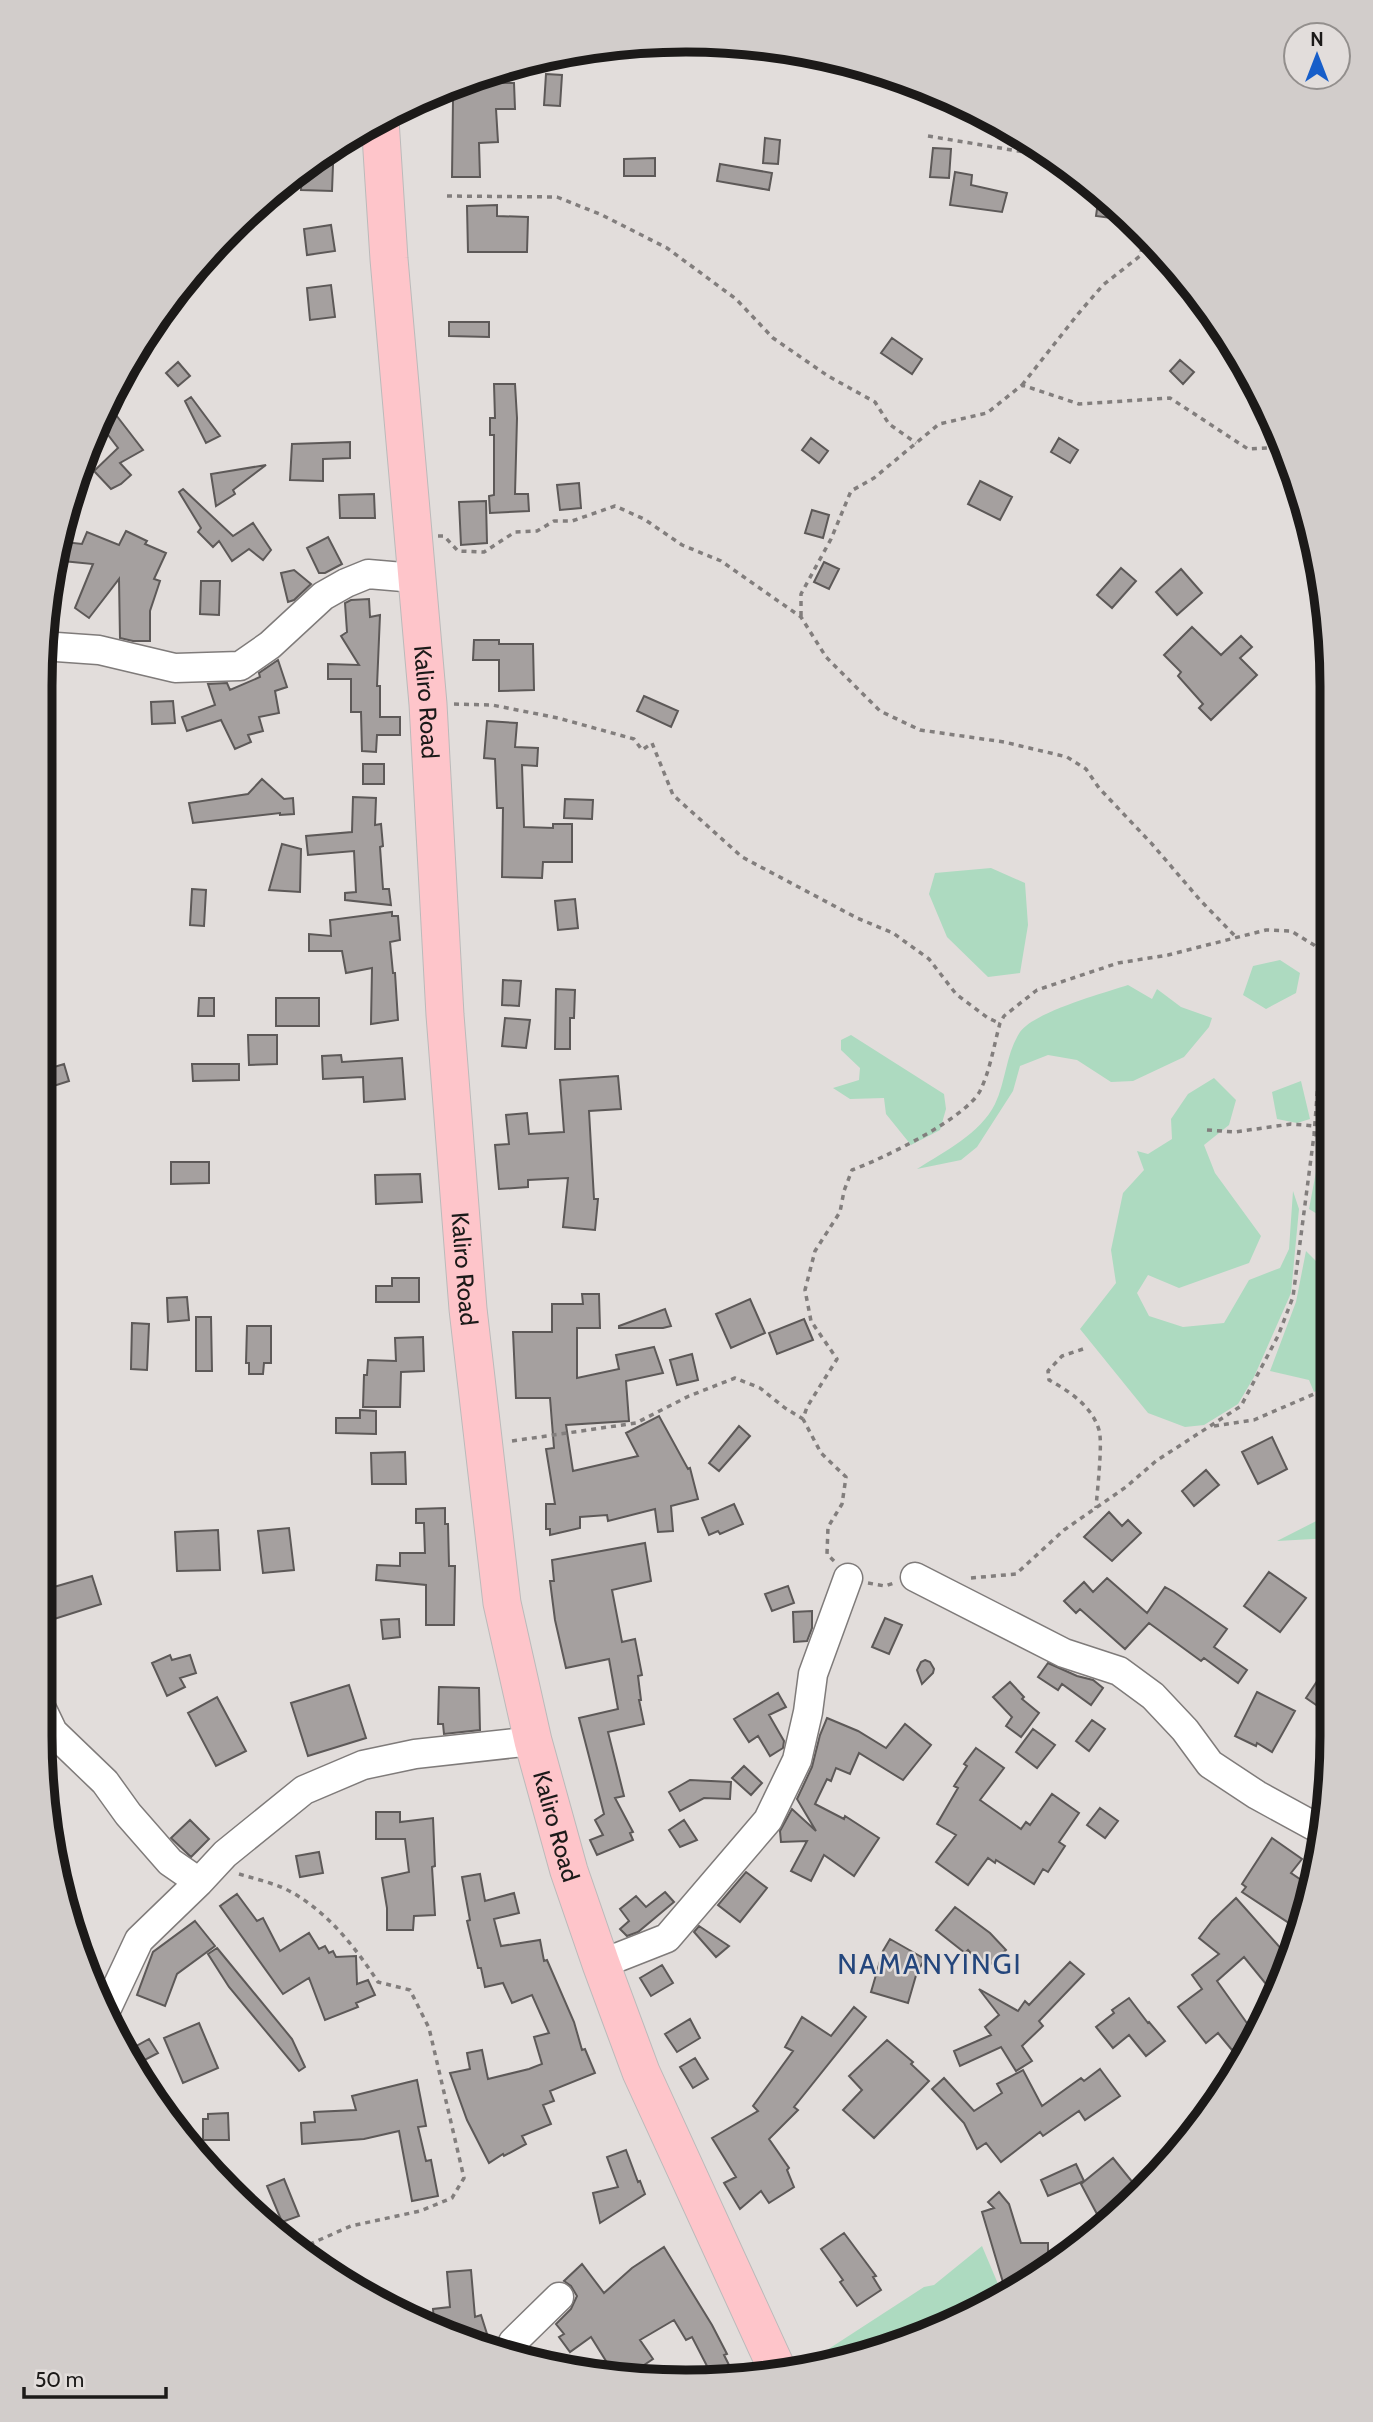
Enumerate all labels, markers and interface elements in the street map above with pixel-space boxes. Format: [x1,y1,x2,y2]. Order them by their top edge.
north arrow [1282,21,1352,91]
text: N [1310,28,1324,51]
street label: Kaliro Road [408,644,445,760]
street label: Kaliro Road [446,1211,484,1327]
street label: Kaliro Road [527,1767,586,1885]
district label: NAMANYINGI [837,1947,1023,1981]
scale bar [24,2356,166,2400]
text: 50 m [35,2367,84,2392]

